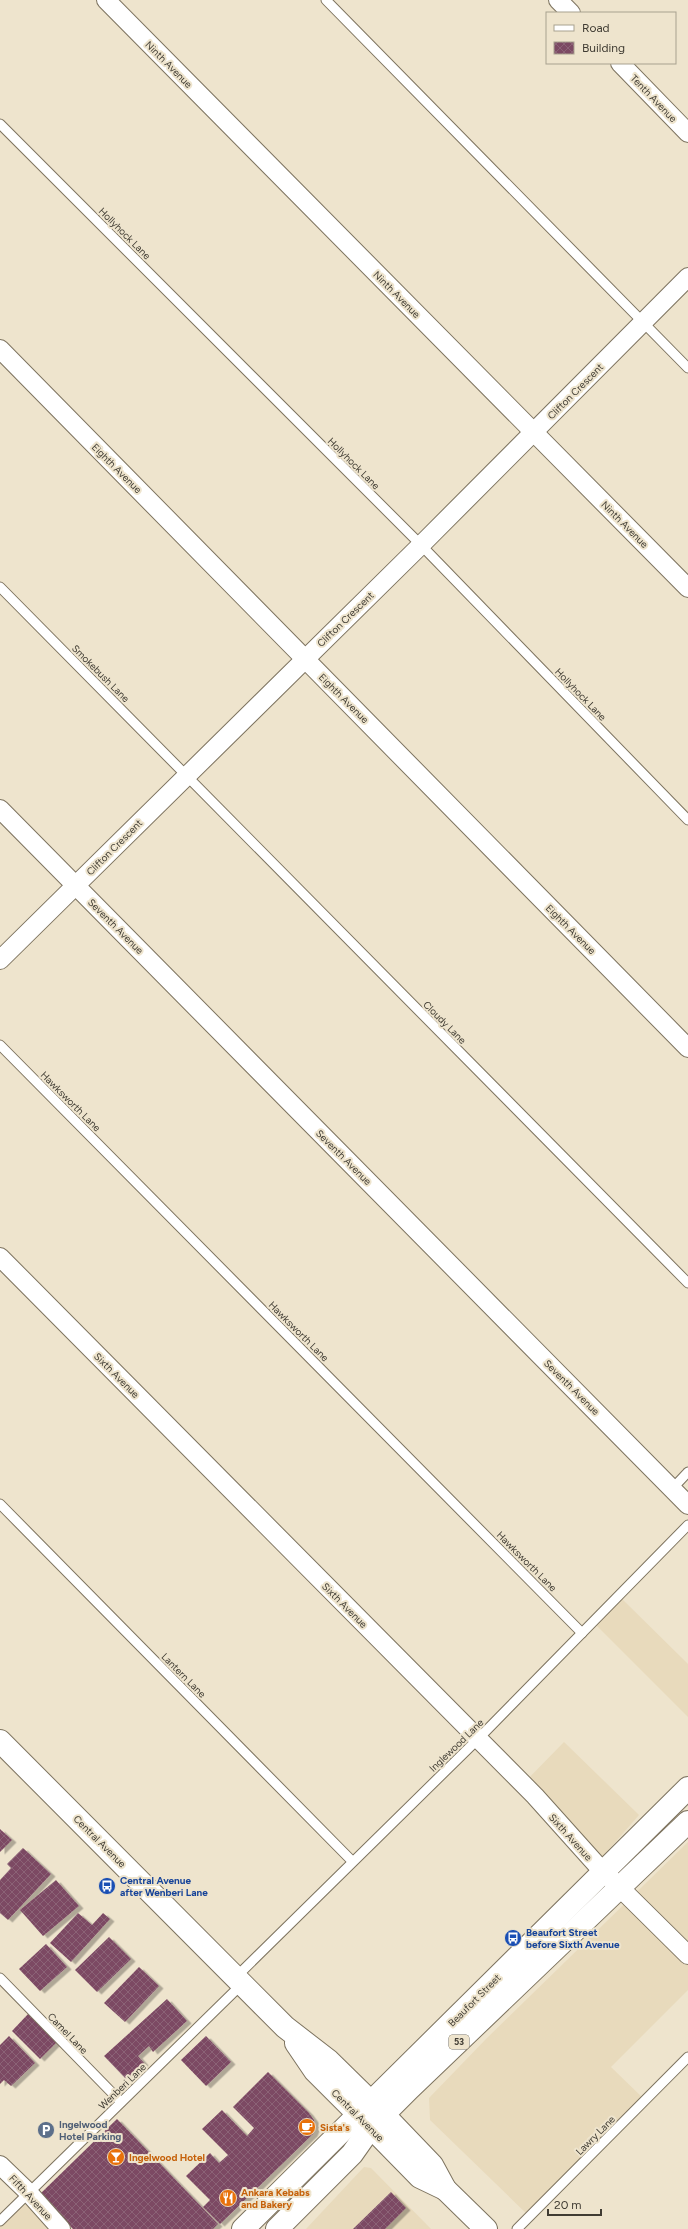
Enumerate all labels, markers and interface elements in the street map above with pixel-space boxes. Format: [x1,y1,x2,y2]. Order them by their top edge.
legend [546,12,676,64]
text: Road [582,21,610,35]
street label: Ninth Avenue [142,38,195,91]
text: Building [582,41,625,55]
street label: Tenth Avenue [628,72,680,125]
street label: Hollyhock Lane [96,205,154,263]
street label: Ninth Avenue [370,268,423,321]
street label: Clifton Crescent [545,360,606,422]
street label: Hollyhock Lane [325,435,383,493]
street label: Eighth Avenue [89,441,145,496]
street label: Ninth Avenue [598,498,651,551]
street label: Clifton Crescent [314,589,377,650]
street label: Smokebush Lane [69,642,133,705]
street label: Hollyhock Lane [552,665,609,724]
street label: Eighth Avenue [316,671,372,726]
street label: Clifton Crescent [84,816,145,878]
street label: Seventh Avenue [85,896,147,957]
street label: Eighth Avenue [543,902,599,957]
street label: Cloudy Lane [420,998,469,1047]
street label: Hawksworth Lane [38,1068,104,1135]
street label: Seventh Avenue [313,1127,375,1188]
street label: Hawksworth Lane [266,1298,332,1365]
street label: Sixth Avenue [91,1350,142,1401]
street label: Seventh Avenue [541,1357,603,1418]
street label: Hawksworth Lane [494,1528,560,1595]
street label: Sixth Avenue [319,1580,370,1631]
street label: Lantern Lane [159,1650,209,1701]
street label: Inglewood Lane [426,1716,487,1775]
street label: Sixth Avenue [546,1811,596,1864]
street label: Central Avenue [71,1812,129,1871]
place label: Central Avenue after Wenberi Lane [120,1874,208,1899]
bus stop icon: Central Avenue after Wenberi Lane [97,1876,117,1896]
place label: Beaufort Street before Sixth Avenue [526,1926,620,1951]
bus stop icon: Beaufort Street before Sixth Avenue [503,1928,523,1948]
street label: Beaufort Street [445,1971,504,2029]
street label: Camel Lane [45,2010,91,2057]
road number: 53 [449,2035,469,2049]
street label: Wenberi Lane [96,2060,149,2112]
street label: Central Avenue [329,2086,387,2145]
street label: Lawry Lane [573,2113,618,2158]
cafe icon: Sista's [297,2117,317,2137]
place label: Ingelwood Hotel Parking [59,2118,121,2143]
parking icon: Ingelwood Hotel Parking [36,2120,56,2140]
place label: Sista's [320,2121,350,2134]
bar icon: Ingelwood Hotel [106,2147,126,2167]
place label: Ingelwood Hotel [129,2151,205,2164]
street label: Fifth Avenue [6,2172,55,2223]
place label: Ankara Kebabs and Bakery [241,2186,310,2211]
restaurant icon: Ankara Kebabs and Bakery [218,2188,238,2208]
scale bar [548,2191,601,2217]
text: 20 m [554,2198,582,2212]

